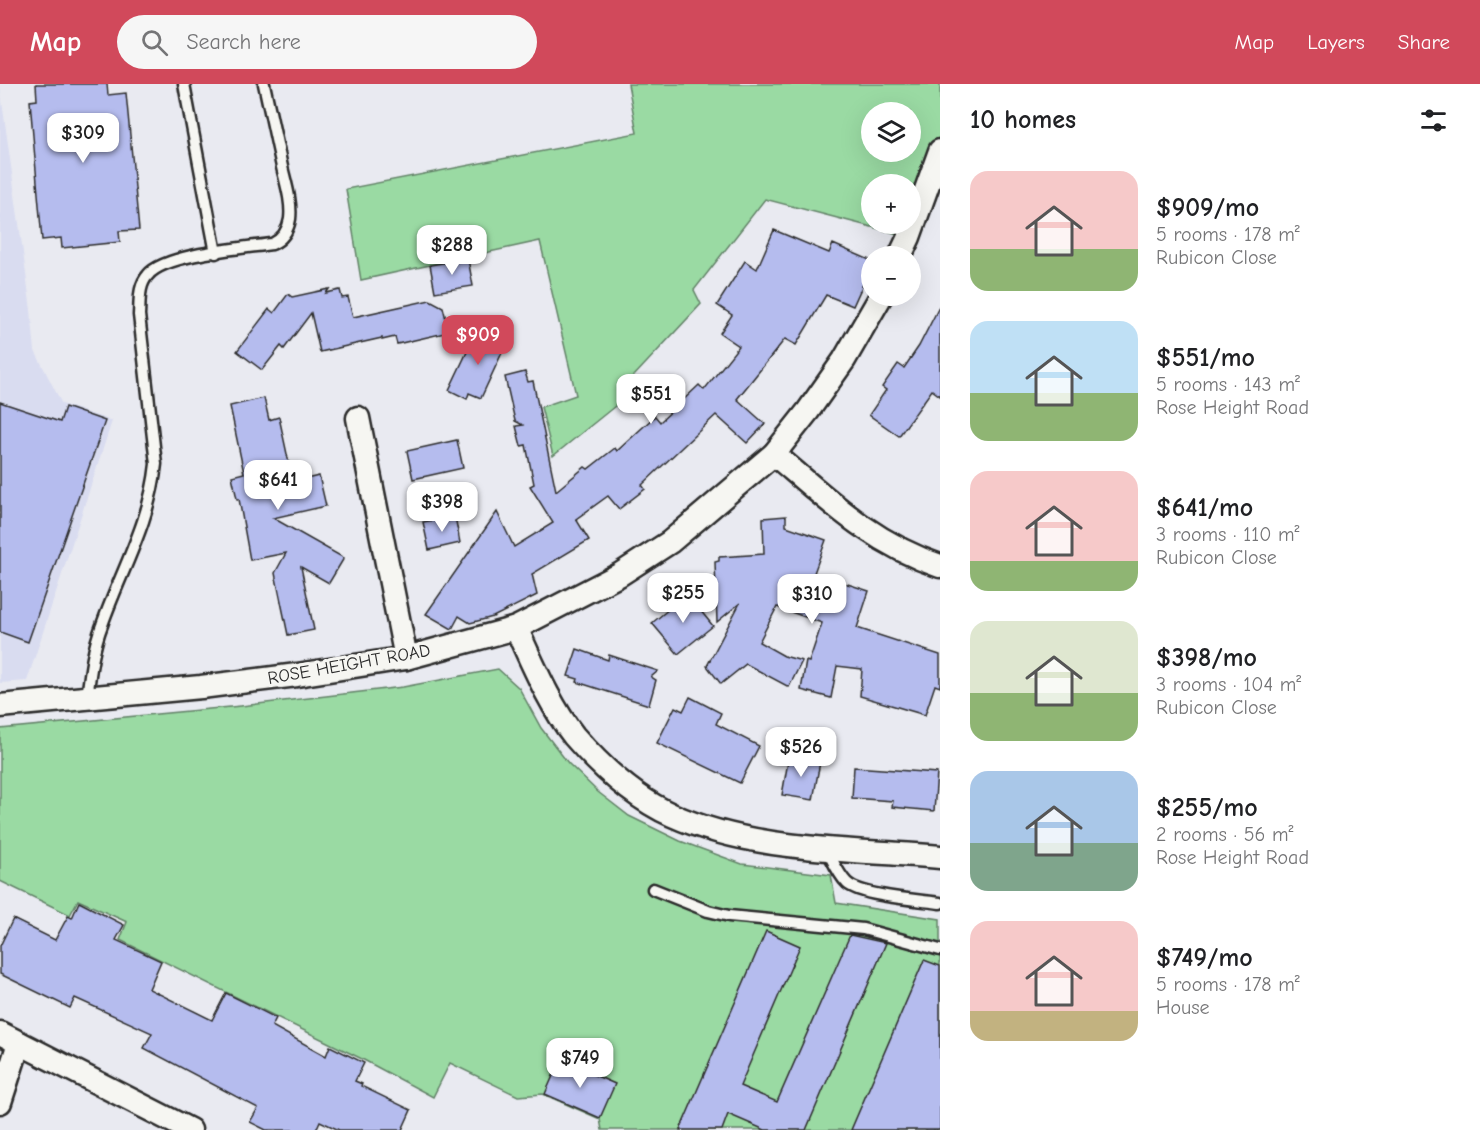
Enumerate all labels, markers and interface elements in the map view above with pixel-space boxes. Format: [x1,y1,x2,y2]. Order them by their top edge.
search box [117,15,537,69]
text: Map [30,26,81,58]
icon: search [138,26,171,59]
text: Search here [186,29,301,55]
text: Map [1235,30,1274,54]
text: Layers [1307,30,1365,54]
text: Share [1398,30,1450,54]
map controls [861,102,921,306]
button: layers [861,102,921,162]
icon: filters [1417,104,1450,137]
text: 10 homes [970,105,1076,135]
pin: $309 [47,113,119,164]
text: $309 [61,121,105,144]
button: + [861,174,921,234]
text: $909/mo [1156,193,1259,223]
icon: home [1018,195,1090,267]
text: 5 rooms · 178 m² [1156,223,1300,246]
pin: $288 [416,225,488,276]
text: $288 [431,233,473,256]
button: − [861,246,921,306]
text: Rubicon Close [1156,246,1277,269]
pin: $909 [442,315,514,366]
text: $909 [456,323,500,346]
text: $551/mo [1156,343,1255,373]
icon: home [1018,345,1090,417]
text: 5 rooms · 143 m² [1156,373,1300,396]
pin: $551 [615,374,687,425]
text: $551 [630,382,672,405]
text: Rose Height Road [1156,396,1309,419]
pin: $641 [242,460,314,511]
text: $641 [258,468,298,491]
pin: $398 [406,482,478,533]
text: $398 [421,490,463,513]
text: $641/mo [1156,493,1253,523]
icon: home [1018,495,1090,567]
text: 3 rooms · 110 m² [1156,523,1300,546]
text: Rubicon Close [1156,546,1277,569]
pin: $255 [647,573,719,624]
pin: $310 [776,574,848,625]
text: $255 [661,581,705,604]
text: $310 [791,582,833,605]
street label: ROSE HEIGHT ROAD [266,640,432,689]
text: $398/mo [1156,643,1257,673]
icon: home [1018,645,1090,717]
text: 3 rooms · 104 m² [1156,673,1301,696]
text: Rubicon Close [1156,696,1277,719]
pin: $526 [765,727,837,778]
text: $526 [779,735,823,758]
text: $255/mo [1156,793,1258,823]
icon: home [1018,795,1090,867]
text: 2 rooms · 56 m² [1156,823,1294,846]
text: Rose Height Road [1156,846,1309,869]
text: $749/mo [1156,943,1253,973]
icon: home [1018,945,1090,1017]
text: 5 rooms · 178 m² [1156,973,1300,996]
text: House [1156,996,1210,1019]
pin: $749 [544,1038,616,1089]
text: $749 [560,1046,600,1069]

